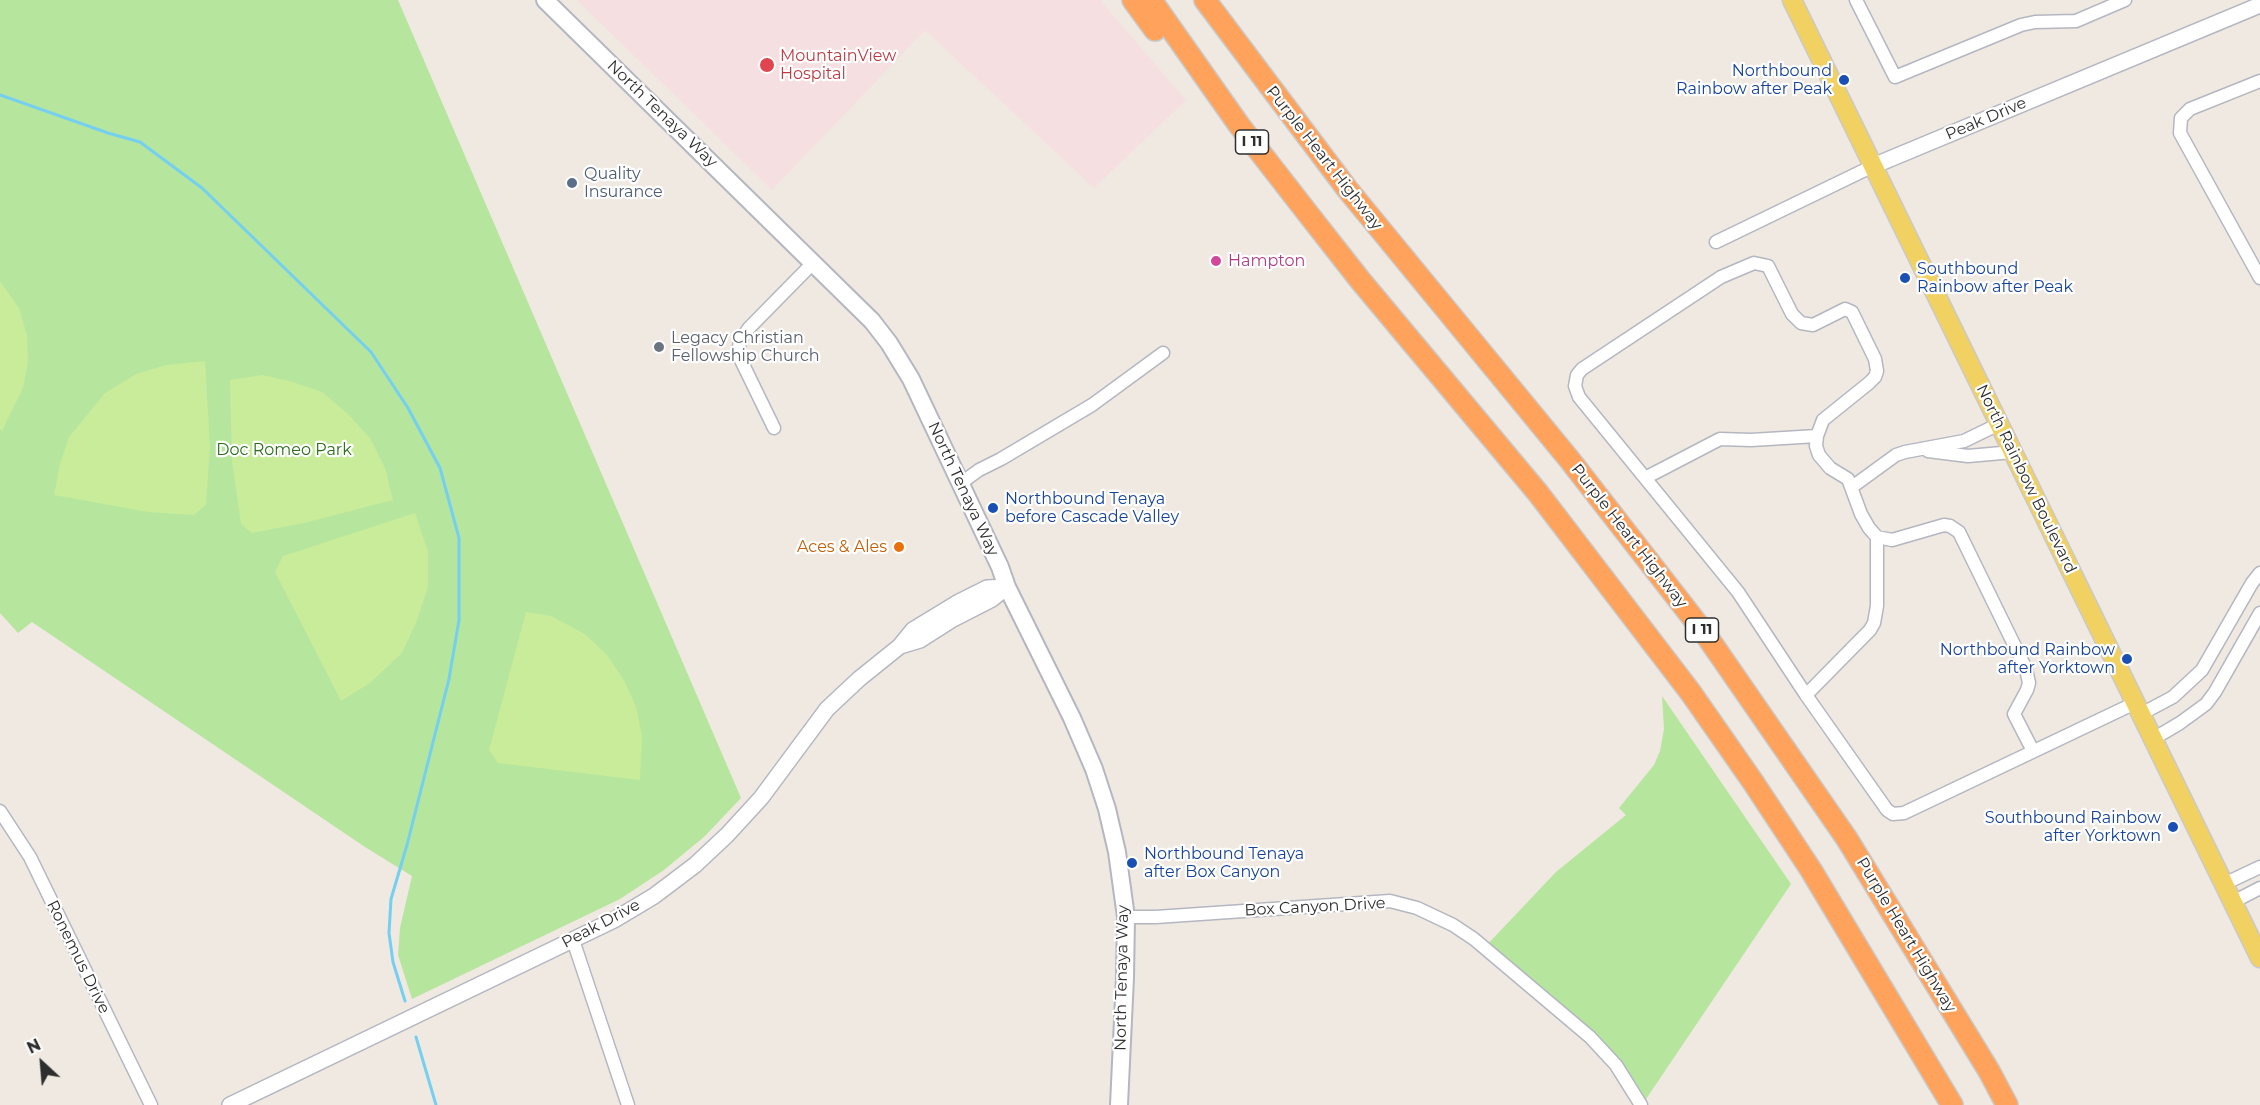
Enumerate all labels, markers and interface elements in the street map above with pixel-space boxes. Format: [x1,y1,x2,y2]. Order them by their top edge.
place label: MountainView Hospital [780,46,896,84]
street label: North Tenaya Way [603,56,721,172]
marker: MountainView Hospital [758,56,776,74]
place label: Northbound Rainbow after Peak [1676,61,1832,99]
marker: Northbound Rainbow after Peak [1837,73,1851,87]
street label: Purple Heart Highway [1262,82,1386,234]
street label: Peak Drive [1943,93,2029,145]
road number: I 11 [1236,130,1268,154]
place label: Quality Insurance [584,164,663,202]
marker: Quality Insurance [565,176,579,190]
place label: Hampton [1228,251,1305,271]
marker: Hampton [1209,254,1223,268]
place label: Southbound Rainbow after Peak [1917,259,2073,297]
marker: Southbound Rainbow after Peak [1898,271,1912,285]
place label: Legacy Christian Fellowship Church [671,328,820,366]
marker: Legacy Christian Fellowship Church [652,340,666,354]
street label: North Rainbow Boulevard [1972,381,2080,577]
street label: North Tenaya Way [923,419,1003,559]
park label: Doc Romeo Park [216,440,352,460]
street label: Purple Heart Highway [1567,460,1691,612]
place label: Northbound Tenaya before Cascade Valley [1005,489,1179,527]
marker: Northbound Tenaya before Cascade Valley [986,501,1000,515]
place label: Aces & Ales [797,537,887,557]
marker: Aces & Ales [892,540,906,554]
road number: I 11 [1686,618,1718,642]
place label: Northbound Rainbow after Yorktown [1940,640,2115,678]
marker: Northbound Rainbow after Yorktown [2120,652,2134,666]
place label: Southbound Rainbow after Yorktown [1985,808,2161,846]
marker: Southbound Rainbow after Yorktown [2166,820,2180,834]
place label: Northbound Tenaya after Box Canyon [1144,844,1304,882]
street label: Purple Heart Highway [1852,854,1960,1016]
marker: Northbound Tenaya after Box Canyon [1125,856,1139,870]
street label: Box Canyon Drive [1244,894,1386,920]
street label: Peak Drive [559,895,643,953]
street label: Ronemus Drive [42,897,114,1017]
street label: North Tenaya Way [1111,905,1133,1051]
north arrow [12,1033,72,1093]
text: N [24,1035,44,1058]

